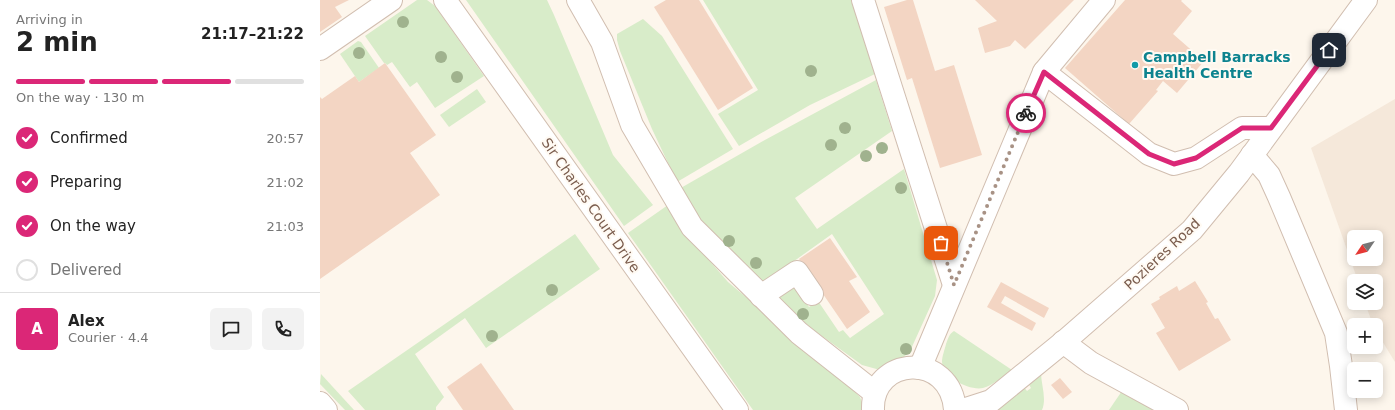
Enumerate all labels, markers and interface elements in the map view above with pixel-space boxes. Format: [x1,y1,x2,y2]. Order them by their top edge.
text: Arriving in [16,12,83,27]
text: 21:17–21:22 [201,25,304,43]
text: 2 min [16,27,98,57]
pin [1312,33,1346,67]
icon: home [1318,39,1340,61]
place label: Campbell Barracks Health Centre [1143,49,1291,81]
marker: Campbell Barracks Health Centre [1130,60,1140,70]
text: On the way · 130 m [16,90,144,105]
courier [1006,93,1046,133]
icon: bike [1015,102,1037,124]
icon: check [16,127,38,149]
text: Confirmed [50,129,128,147]
text: 20:57 [267,131,304,146]
street label: Sir Charles Court Drive [538,135,644,275]
icon: check [16,171,38,193]
text: Preparing [50,173,122,191]
text: 21:02 [267,175,304,190]
icon: check [16,215,38,237]
street label: Pozieres Road [1121,215,1203,293]
text: On the way [50,217,136,235]
text: 21:03 [267,219,304,234]
pin [924,226,958,260]
north arrow [1347,230,1383,266]
map controls [1347,230,1383,398]
icon: bag [930,232,952,254]
text: Delivered [50,261,122,279]
button: layers [1347,274,1383,310]
button: chat [210,308,252,350]
button: phone [262,308,304,350]
text: Alex [68,312,105,330]
button: + [1347,318,1383,354]
text: A [31,320,43,338]
text: Courier · 4.4 [68,330,149,345]
button: − [1347,362,1383,398]

